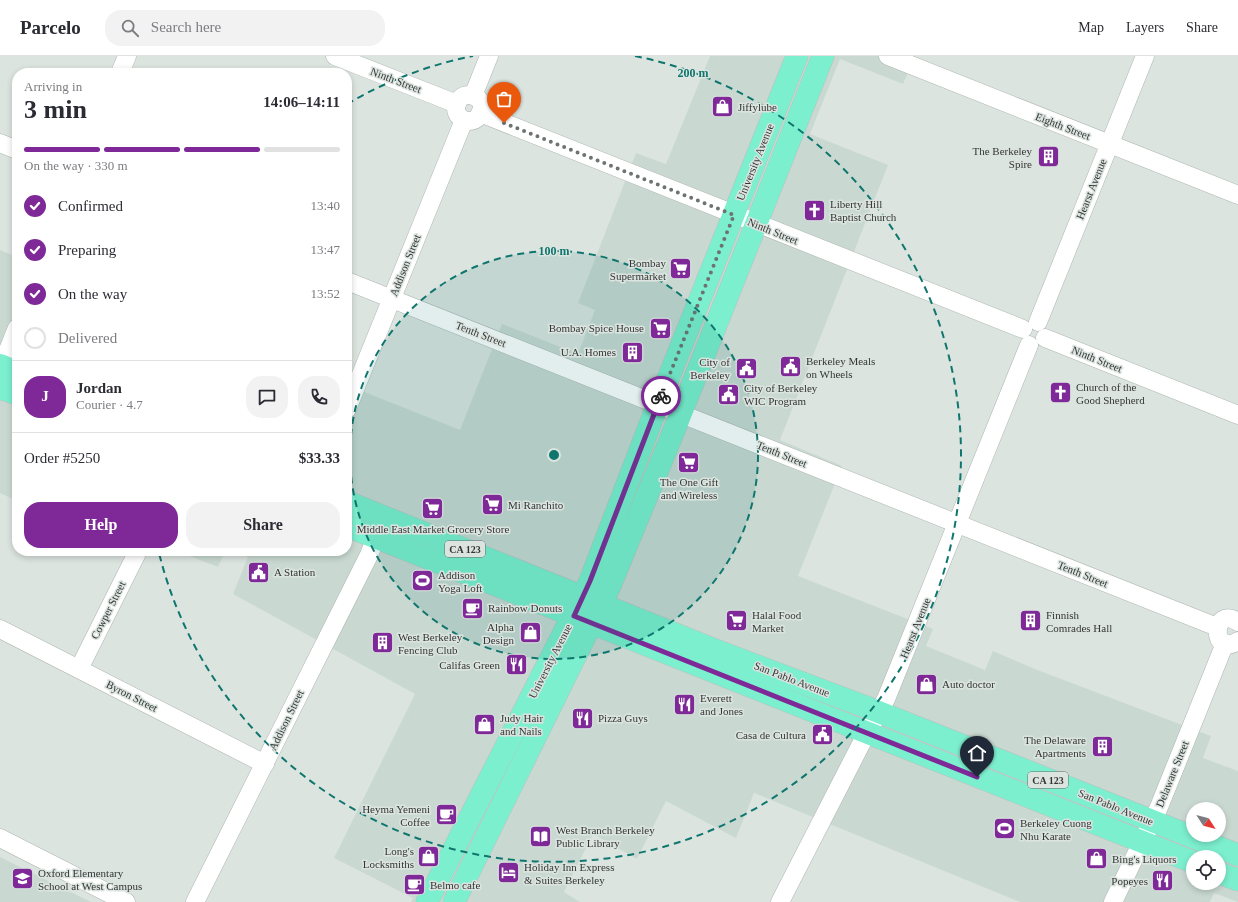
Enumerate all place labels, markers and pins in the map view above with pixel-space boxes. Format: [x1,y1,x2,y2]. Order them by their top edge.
pin [487,82,521,123]
shop icon: Jiffylube [709,94,735,120]
place label: Jiffylube [738,101,777,113]
building icon: The Berkeley Spire [1035,144,1061,170]
place label: The Berkeley Spire [972,145,1032,170]
church icon: Liberty Hill Baptist Church [802,197,828,223]
place label: Liberty Hill Baptist Church [830,198,897,223]
supermarket icon: Bombay Supermarket [668,256,694,282]
place label: Bombay Supermarket [610,257,666,282]
supermarket icon: Bombay Spice House [647,315,673,341]
place label: Bombay Spice House [549,322,644,334]
building icon: U.A. Homes [619,339,645,365]
place label: U.A. Homes [561,346,616,358]
public building icon: Berkeley Meals on Wheels [778,354,804,380]
public building icon: City of Berkeley [733,355,759,381]
place label: Berkeley Meals on Wheels [806,355,875,380]
place label: City of Berkeley [690,356,731,381]
church icon: Church of the Good Shepherd [1047,380,1073,406]
public building icon: City of Berkeley WIC Program [715,381,741,407]
place label: Church of the Good Shepherd [1076,381,1145,406]
place label: City of Berkeley WIC Program [744,382,818,407]
centre of rings [547,448,561,462]
supermarket icon: The One Gift and Wireless [676,449,702,475]
place label: The One Gift and Wireless [660,476,718,501]
supermarket icon: Mi Ranchito [480,492,506,518]
supermarket icon: Middle East Market Grocery Store [420,496,446,522]
place label: Mi Ranchito [508,499,564,511]
place label: Middle East Market Grocery Store [357,523,509,535]
public building icon: A Station [246,559,272,585]
place label: A Station [274,566,316,578]
sports icon: Addison Yoga Loft [410,568,436,594]
place label: Addison Yoga Loft [438,569,482,594]
cafe icon: Rainbow Donuts [460,595,486,621]
place label: Rainbow Donuts [488,602,562,614]
supermarket icon: Halal Food Market [724,608,750,634]
building icon: Finnish Comrades Hall [1017,608,1043,634]
place label: Halal Food Market [752,609,802,634]
place label: Finnish Comrades Hall [1046,609,1112,634]
shop icon: Alpha Design [517,620,543,646]
place label: Alpha Design [483,621,514,646]
building icon: West Berkeley Fencing Club [370,630,396,656]
place label: West Berkeley Fencing Club [398,631,463,656]
restaurant icon: Califas Green [503,652,529,678]
place label: Califas Green [439,659,500,671]
shop icon: Auto doctor [913,671,939,697]
place label: Auto doctor [942,678,995,690]
restaurant icon: Everett and Jones [671,691,697,717]
place label: Everett and Jones [700,692,743,717]
restaurant icon: Pizza Guys [570,705,596,731]
shop icon: Judy Hair and Nails [472,711,498,737]
place label: Judy Hair and Nails [500,712,543,737]
place label: Pizza Guys [598,712,648,724]
public building icon: Casa de Cultura [809,722,835,748]
place label: Casa de Cultura [736,729,806,741]
building icon: The Delaware Apartments [1089,733,1115,759]
place label: The Delaware Apartments [1024,734,1086,759]
pin [960,736,994,777]
cafe icon: Heyma Yemeni Coffee [433,802,459,828]
place label: Heyma Yemeni Coffee [362,803,430,828]
sports icon: Berkeley Cuong Nhu Karate [992,816,1018,842]
place label: Berkeley Cuong Nhu Karate [1020,817,1092,842]
library icon: West Branch Berkeley Public Library [527,823,553,849]
place label: West Branch Berkeley Public Library [556,824,655,849]
shop icon: Long's Locksmiths [416,844,442,870]
place label: Long's Locksmiths [363,845,414,870]
shop icon: Bing's Liquors [1084,846,1110,872]
place label: Bing's Liquors [1112,853,1177,865]
hotel icon: Holiday Inn Express & Suites Berkeley [496,860,522,886]
place label: Holiday Inn Express & Suites Berkeley [524,861,614,886]
school or university icon: Oxford Elementary School at West Campus [10,866,36,892]
place label: Oxford Elementary School at West Campus [38,867,142,892]
restaurant icon: Popeyes [1150,868,1176,894]
cafe icon: Belmo cafe [401,872,427,898]
place label: Popeyes [1111,875,1148,887]
place label: Belmo cafe [430,879,481,891]

